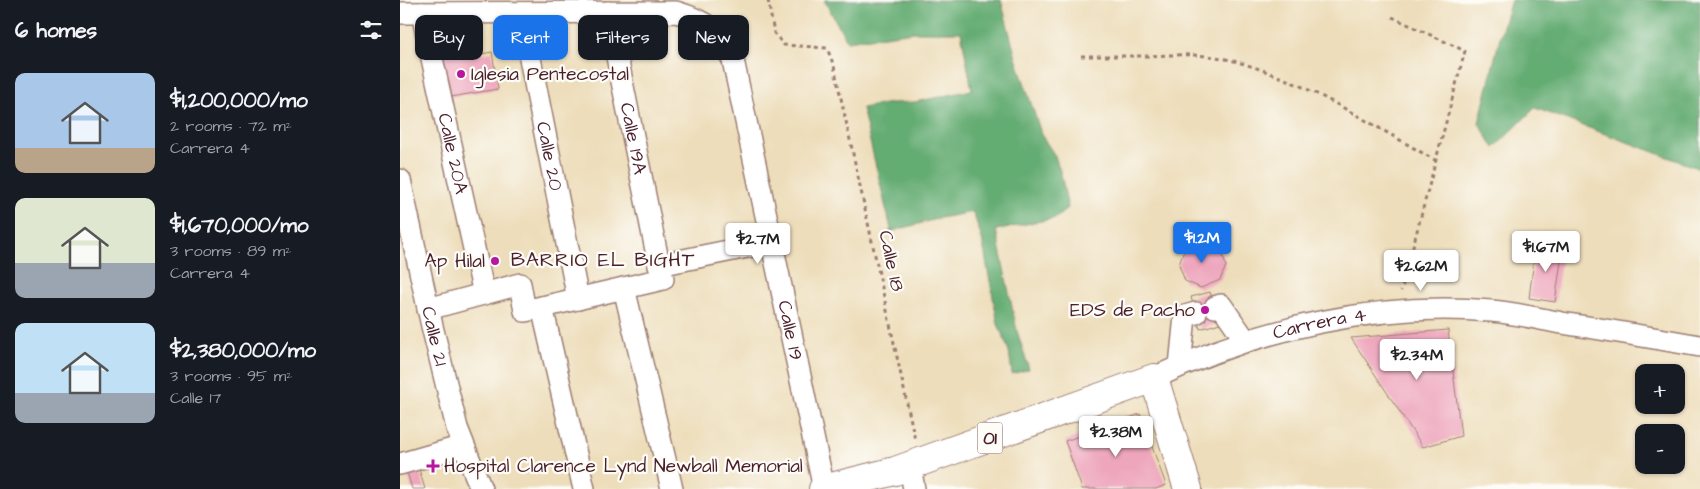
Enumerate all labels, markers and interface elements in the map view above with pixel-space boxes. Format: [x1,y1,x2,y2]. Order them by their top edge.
chip: Buy [415,15,483,60]
chip: Rent [493,15,568,60]
chip: Filters [578,15,668,60]
chip: New [678,15,749,60]
text: 6 homes [15,16,97,45]
icon: filters [357,16,385,44]
place label: Iglesia Pentecostal [471,61,629,89]
marker: Iglesia Pentecostal [455,68,467,80]
text: $1,200,000/mo [170,86,308,115]
icon: home [55,93,115,153]
street label: Calle 19A [613,100,654,177]
street label: Calle 20A [431,111,475,197]
text: 2 rooms · 72 m² [170,115,292,137]
street label: Calle 20 [529,119,570,193]
text: Carrera 4 [170,137,250,159]
text: $1,670,000/mo [170,211,309,240]
icon: home [55,218,115,278]
pin: $2.7M [723,222,793,265]
pin: $1.2M [1167,222,1237,264]
text: $1.2M [1184,227,1220,249]
text: $2.7M [736,228,780,250]
street label: Calle 18 [871,228,911,294]
pin: $1.67M [1505,230,1587,273]
text: $1.67M [1523,236,1569,258]
text: 3 rooms · 89 m² [170,240,291,262]
district label: BARRIO EL BIGHT [511,246,695,274]
place label: Ap Hilal [425,248,485,275]
pin: $2.62M [1380,250,1462,292]
marker: Ap Hilal [489,255,501,267]
text: $2.62M [1395,255,1447,277]
text: Carrera 4 [170,262,250,284]
place label: EDS de Pacho [1070,297,1195,324]
street label: Calle 19 [771,298,810,363]
street label: Carrera 4 [1270,301,1368,346]
street label: Calle 21 [415,304,455,369]
marker: EDS de Pacho [1199,304,1211,316]
text: $2,380,000/mo [170,336,316,365]
pin: $2.34M [1376,338,1458,381]
icon: home [55,343,115,403]
text: $2.34M [1391,344,1443,366]
map controls [1635,364,1685,474]
button: + [1635,364,1685,414]
text: 3 rooms · 95 m² [170,365,292,387]
text: Calle 17 [170,387,221,409]
pin: $2.38M [1075,416,1157,458]
text: $2.38M [1090,421,1142,443]
road number: 01 [978,422,1002,453]
button: − [1635,424,1685,474]
place label: Hospital Clarence Lynd Newball Memorial [444,453,803,481]
marker: Hospital Clarence Lynd Newball Memorial [426,459,440,473]

